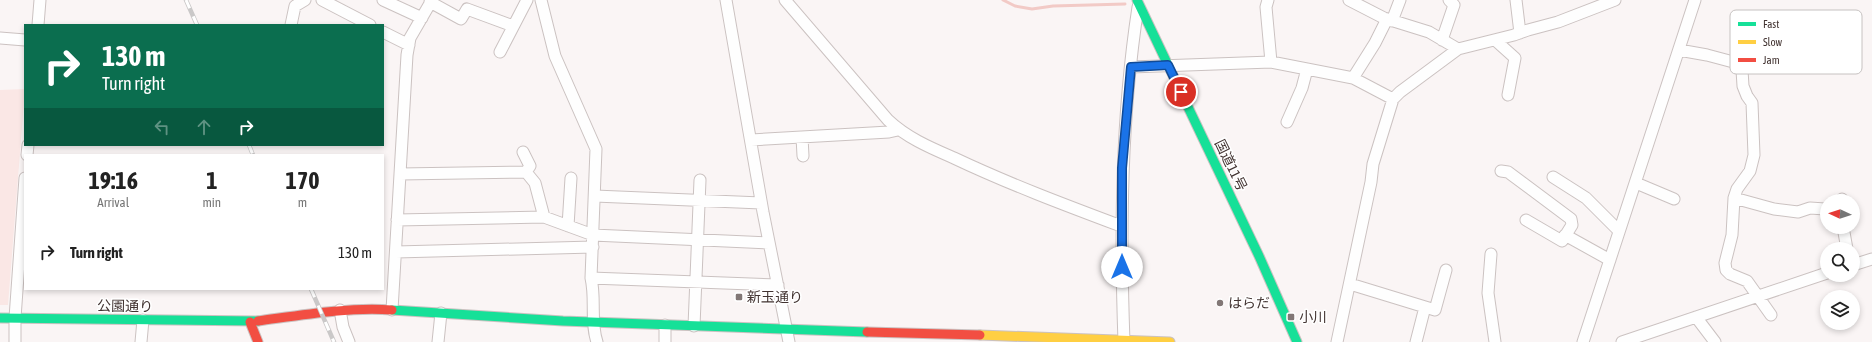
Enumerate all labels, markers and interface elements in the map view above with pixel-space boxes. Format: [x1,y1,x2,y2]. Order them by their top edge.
legend [1730,10,1862,74]
text: Fast [1763,18,1779,30]
text: Slow [1763,36,1782,48]
icon: right [36,40,88,92]
text: 130 m [102,40,165,72]
text: Jam [1763,54,1780,66]
text: Turn right [102,73,165,94]
pin [1164,75,1198,109]
icon: arrive [1170,81,1192,103]
icon: left [151,116,173,138]
icon: ahead [193,116,215,138]
icon: right [235,116,257,138]
street label: 国道11号 [1212,137,1250,193]
text: 19:16 [89,167,138,194]
text: 1 [206,167,217,194]
text: 170 [286,167,319,194]
north arrow [1820,194,1860,234]
map controls [1820,194,1860,330]
text: Arrival [97,195,129,210]
text: min [202,195,221,210]
text: m [298,195,307,210]
icon: right [36,241,58,263]
button: search [1820,242,1860,282]
text: Turn right [70,244,123,261]
text: 130 m [338,244,372,261]
position arrow [1101,246,1143,288]
place label: 新玉通り [747,289,803,305]
button: layers [1820,290,1860,330]
marker: 新玉通り [734,292,744,302]
place label: はらだ [1228,295,1270,311]
street label: 公園通り [97,298,153,314]
marker: はらだ [1215,298,1225,308]
place label: 小川 [1299,309,1327,325]
marker: 小川 [1286,312,1296,322]

